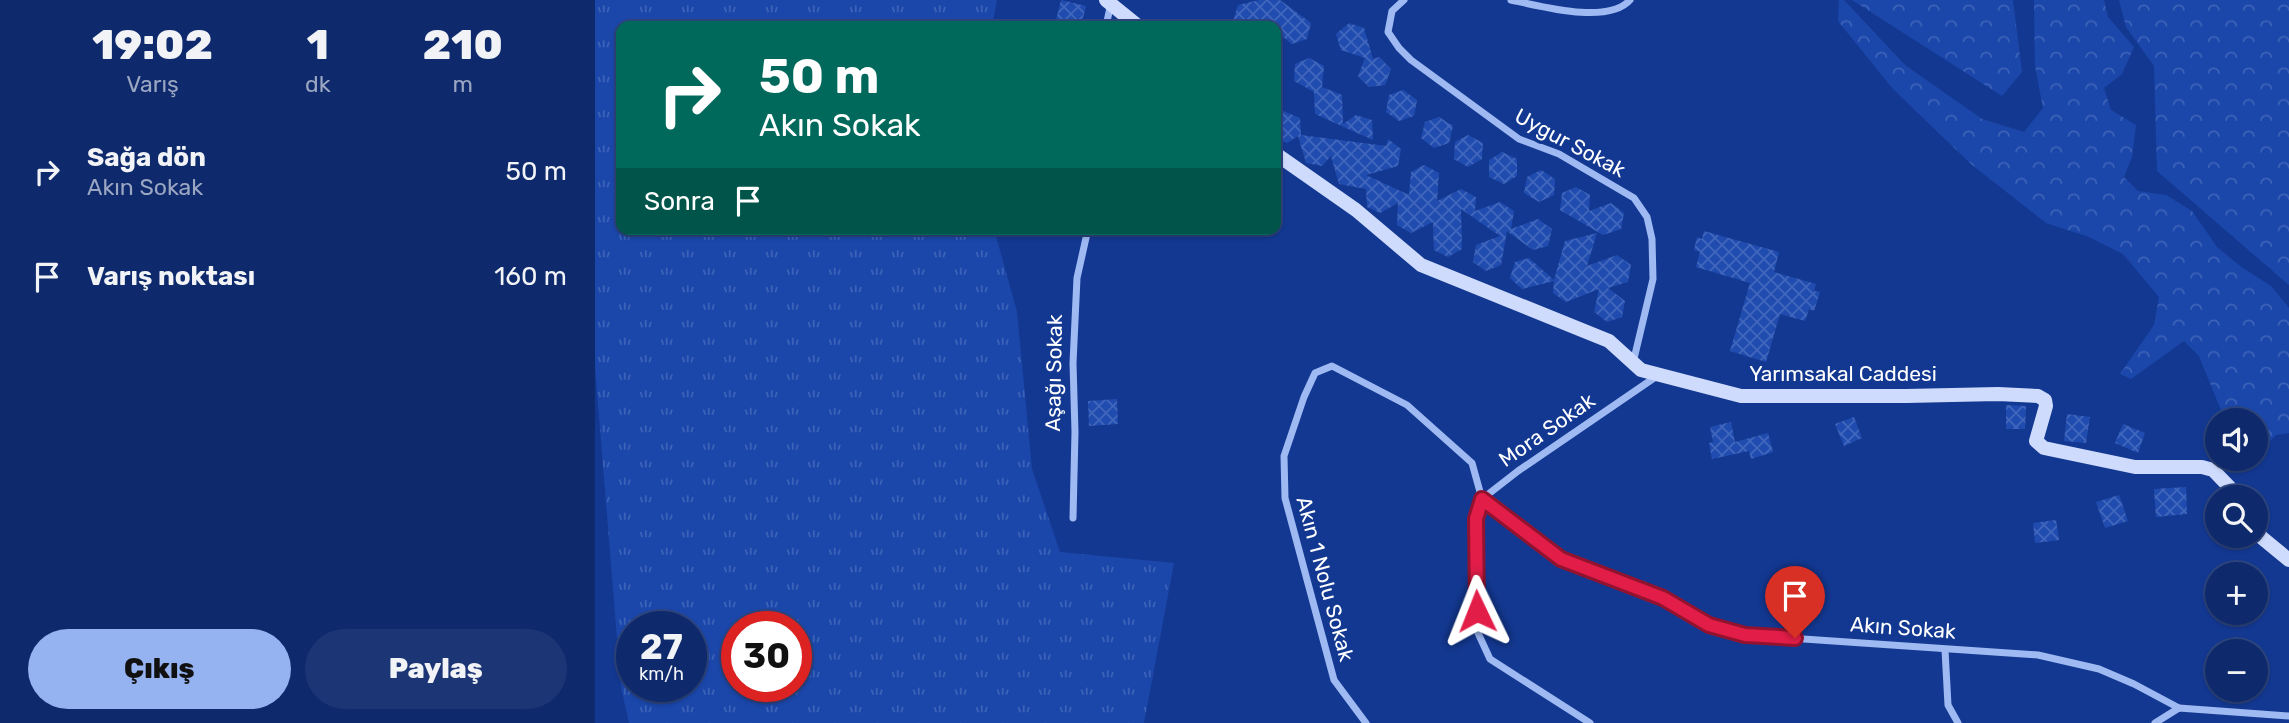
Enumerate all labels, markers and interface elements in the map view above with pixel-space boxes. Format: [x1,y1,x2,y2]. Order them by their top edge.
text: 19:02 [92,20,213,70]
text: 1 [307,20,329,70]
text: 210 [423,20,503,70]
text: 50 m [759,47,879,105]
icon: right [644,49,735,140]
text: Varış [126,70,179,98]
text: dk [305,70,331,98]
text: m [453,70,473,98]
street label: Uygur Sokak [1511,103,1630,182]
text: Akın Sokak [759,106,921,144]
text: Sağa dön [87,142,206,173]
icon: right [28,153,66,191]
text: 50 m [506,156,567,187]
text: Akın Sokak [87,173,203,201]
icon: arrive [729,182,767,220]
text: Sonra [644,186,715,217]
icon: arrive [28,258,66,296]
text: Varış noktası [87,261,255,292]
text: 160 m [494,261,567,292]
street label: Aşağı Sokak [1040,314,1067,432]
street label: Yarımsakal Caddesi [1749,361,1937,386]
street label: Mora Sokak [1494,387,1600,472]
map controls [2205,408,2268,702]
button: sound [2205,408,2268,471]
button: search [2205,485,2268,548]
street label: Akın 1 Nolu Sokak [1291,494,1360,664]
button: + [2205,562,2268,625]
pin [1765,566,1825,638]
position arrow [1440,574,1514,648]
icon: arrive [1776,577,1814,615]
speed limit sign: 30 [721,611,812,702]
street label: Akın Sokak [1849,611,1957,644]
text: 27 [640,626,683,668]
button: Çıkış [28,629,291,709]
button: Paylaş [305,629,567,709]
button: − [2205,639,2268,702]
text: km/h [639,663,684,685]

